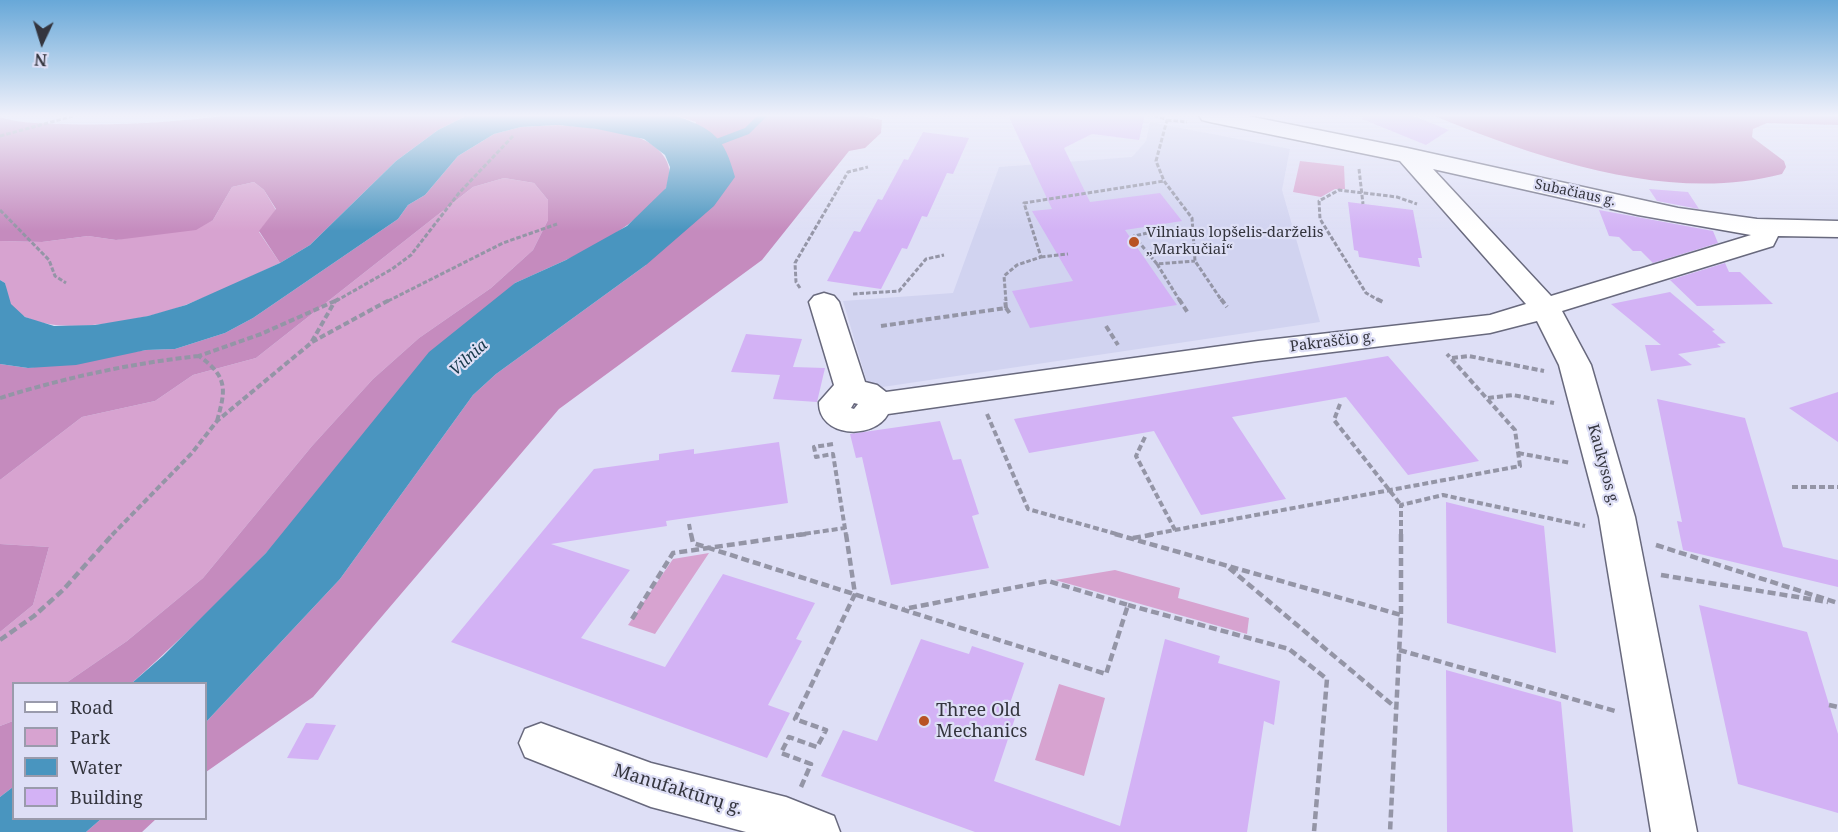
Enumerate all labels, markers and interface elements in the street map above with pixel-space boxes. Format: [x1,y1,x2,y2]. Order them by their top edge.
north arrow [12,12,72,72]
text: N [34,49,48,71]
street label: Subačiaus g. [1533,176,1617,210]
place label: Vilniaus lopšelis-darželis „Markučiai“ [1146,224,1323,259]
marker: Vilniaus lopšelis-darželis „Markučiai“ [1127,235,1141,249]
street label: Pakraščio g. [1289,328,1375,356]
water label: Vilnia [446,336,492,380]
street label: Kaukysos g. [1583,422,1623,508]
legend [12,682,207,820]
text: Road [70,695,113,719]
place label: Three Old Mechanics [936,700,1027,742]
marker: Three Old Mechanics [917,714,931,728]
text: Park [70,725,110,749]
text: Water [70,755,122,779]
street label: Manufaktūrų g. [611,760,745,820]
text: Building [70,785,143,809]

